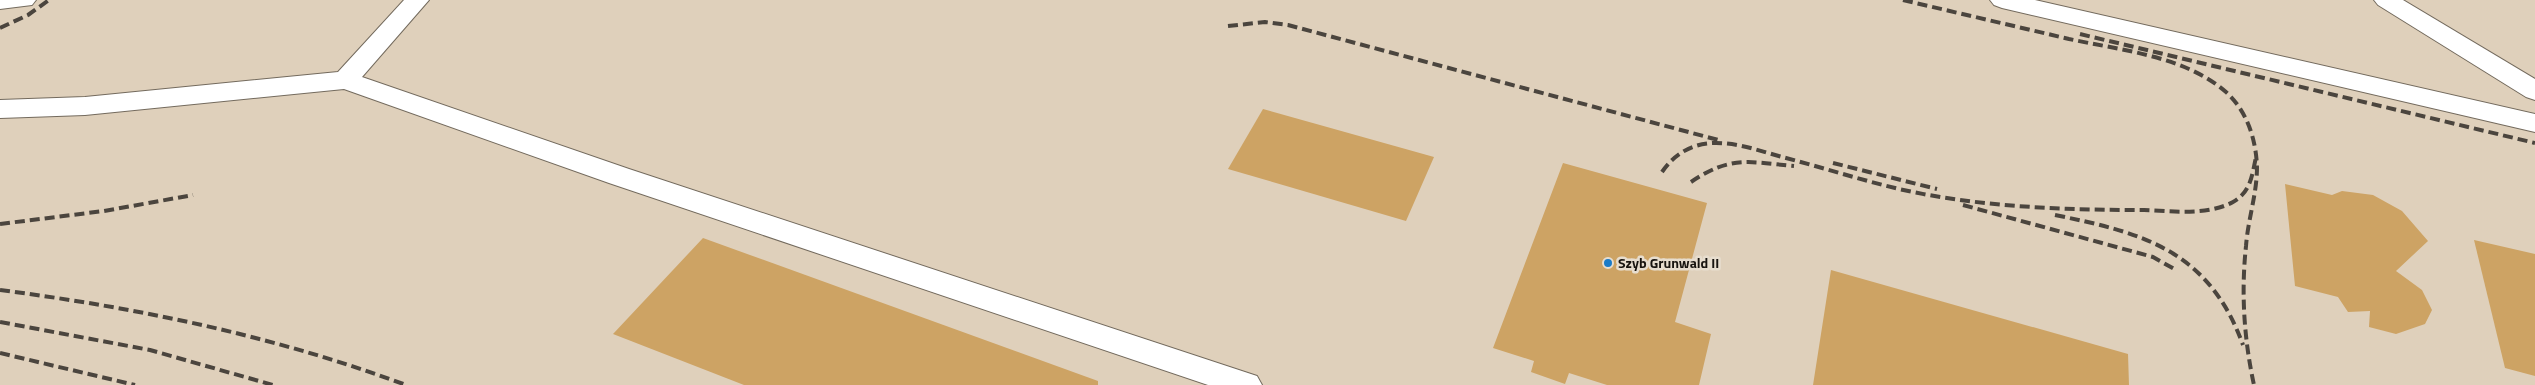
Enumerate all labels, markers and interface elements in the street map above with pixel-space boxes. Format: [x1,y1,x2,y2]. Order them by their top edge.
place label: Szyb Grunwald II [1618,252,1719,273]
marker: Szyb Grunwald II [1602,257,1614,269]

